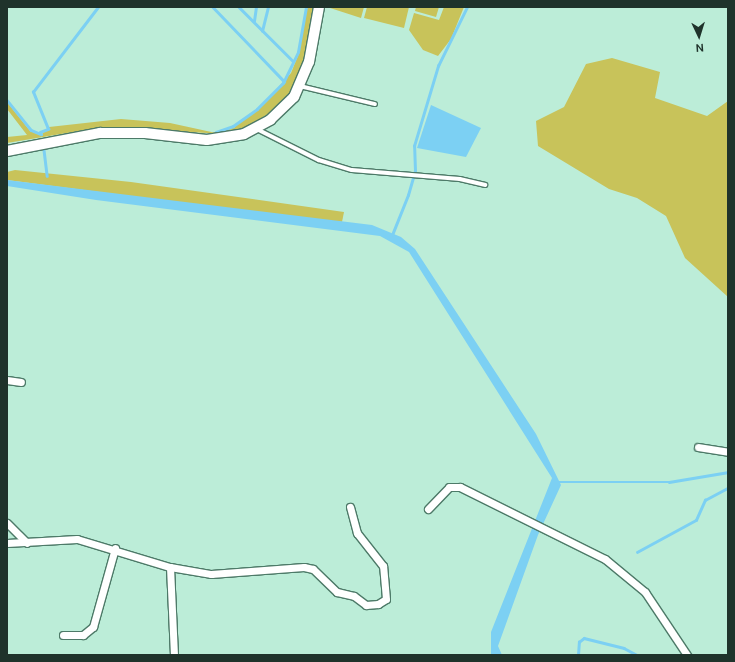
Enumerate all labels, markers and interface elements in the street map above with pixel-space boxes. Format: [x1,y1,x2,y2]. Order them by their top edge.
north arrow [679,16,719,56]
text: N [695,41,704,55]

